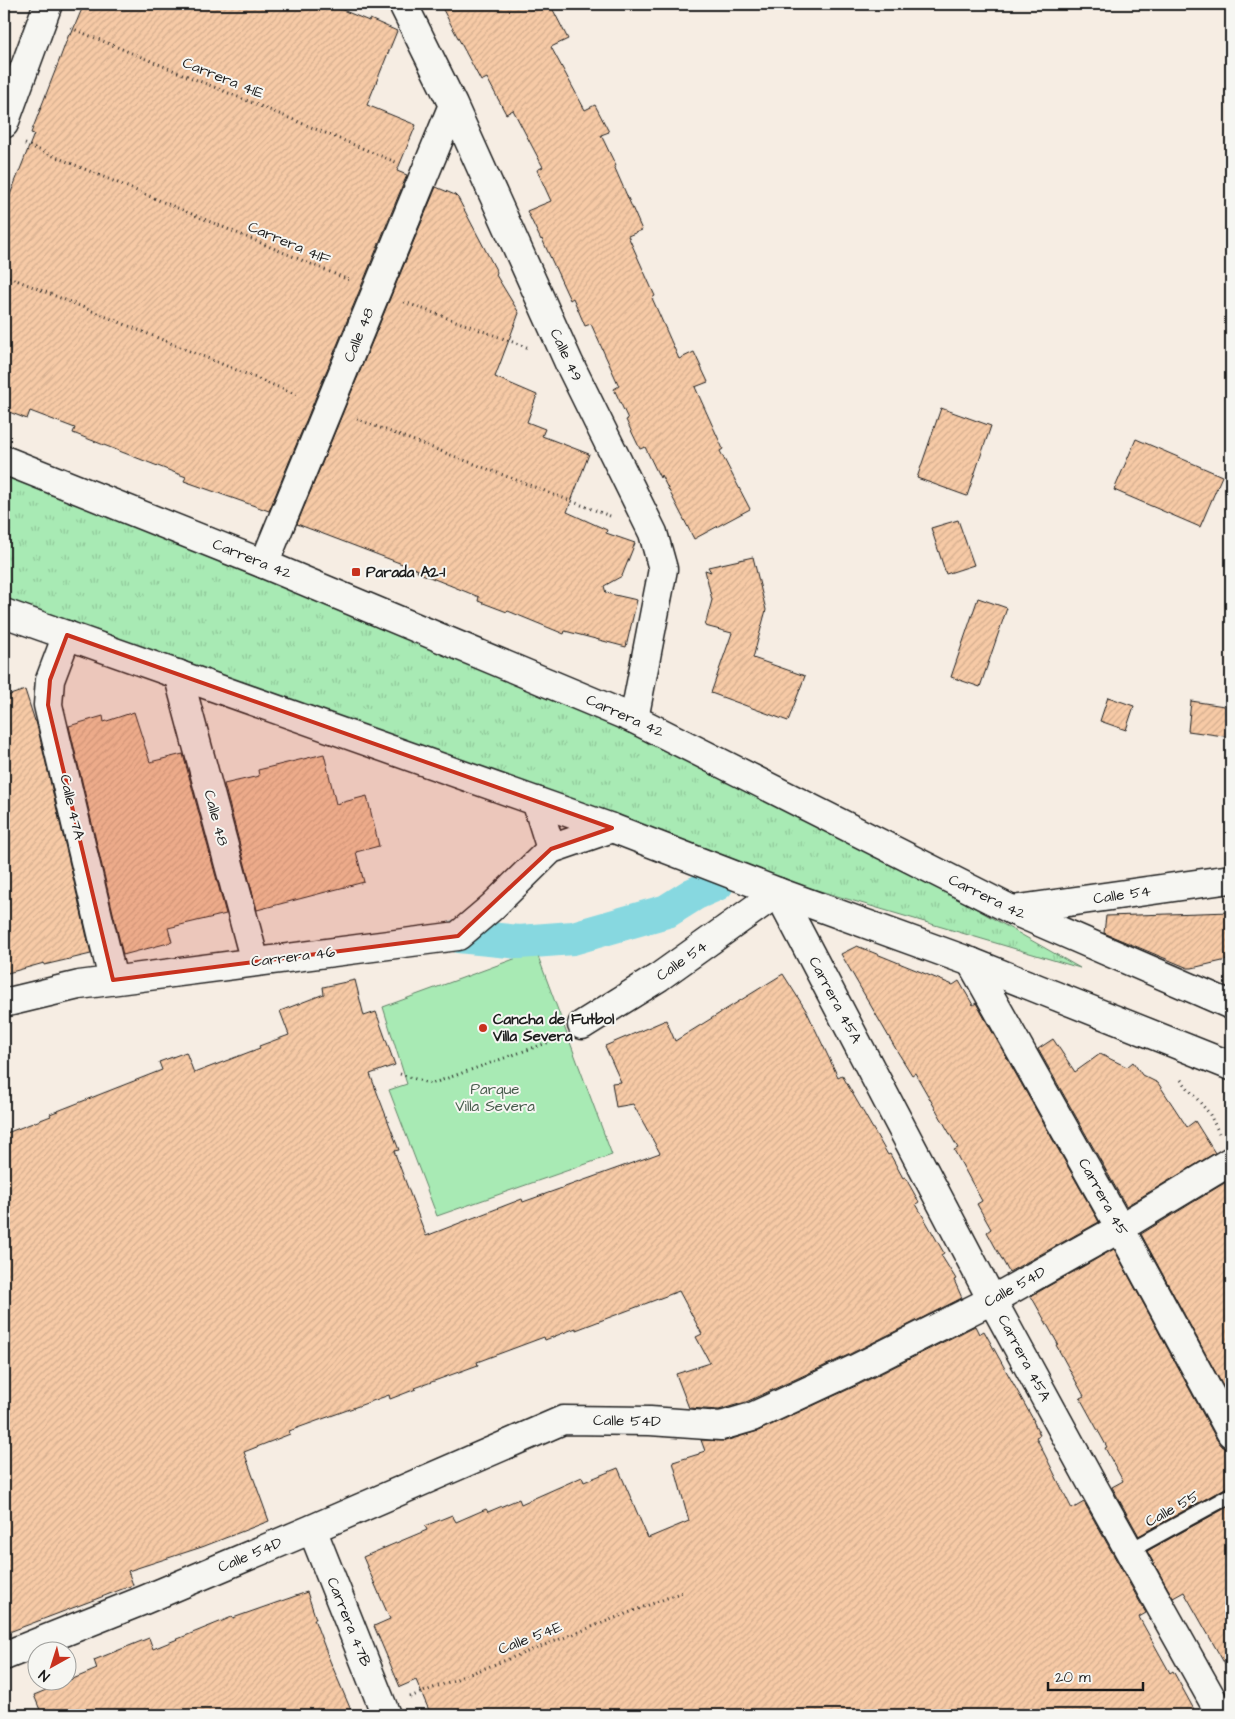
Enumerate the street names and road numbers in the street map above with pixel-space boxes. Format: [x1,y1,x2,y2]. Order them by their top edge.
street label: Carrera 41E [179,52,267,104]
street label: Carrera 41F [245,216,334,270]
street label: Calle 48 [339,304,380,365]
street label: Calle 49 [545,325,587,385]
street label: Carrera 42 [209,534,295,585]
street label: Carrera 42 [583,689,668,743]
street label: Calle 47A [54,772,90,842]
street label: Calle 48 [198,788,234,849]
street label: Carrera 42 [945,869,1030,925]
street label: Calle 54 [1092,881,1152,909]
street label: Calle 54 [652,936,712,986]
street label: Carrera 46 [250,941,337,973]
street label: Carrera 45A [803,953,867,1047]
street label: Carrera 45 [1073,1154,1133,1240]
street label: Calle 54D [980,1261,1050,1313]
street label: Carrera 45A [992,1311,1056,1405]
street label: Calle 54D [593,1410,661,1432]
street label: Calle 55 [1141,1485,1203,1532]
street label: Calle 54D [215,1532,285,1578]
street label: Carrera 47B [321,1574,377,1670]
street label: Calle 54E [495,1616,565,1660]

